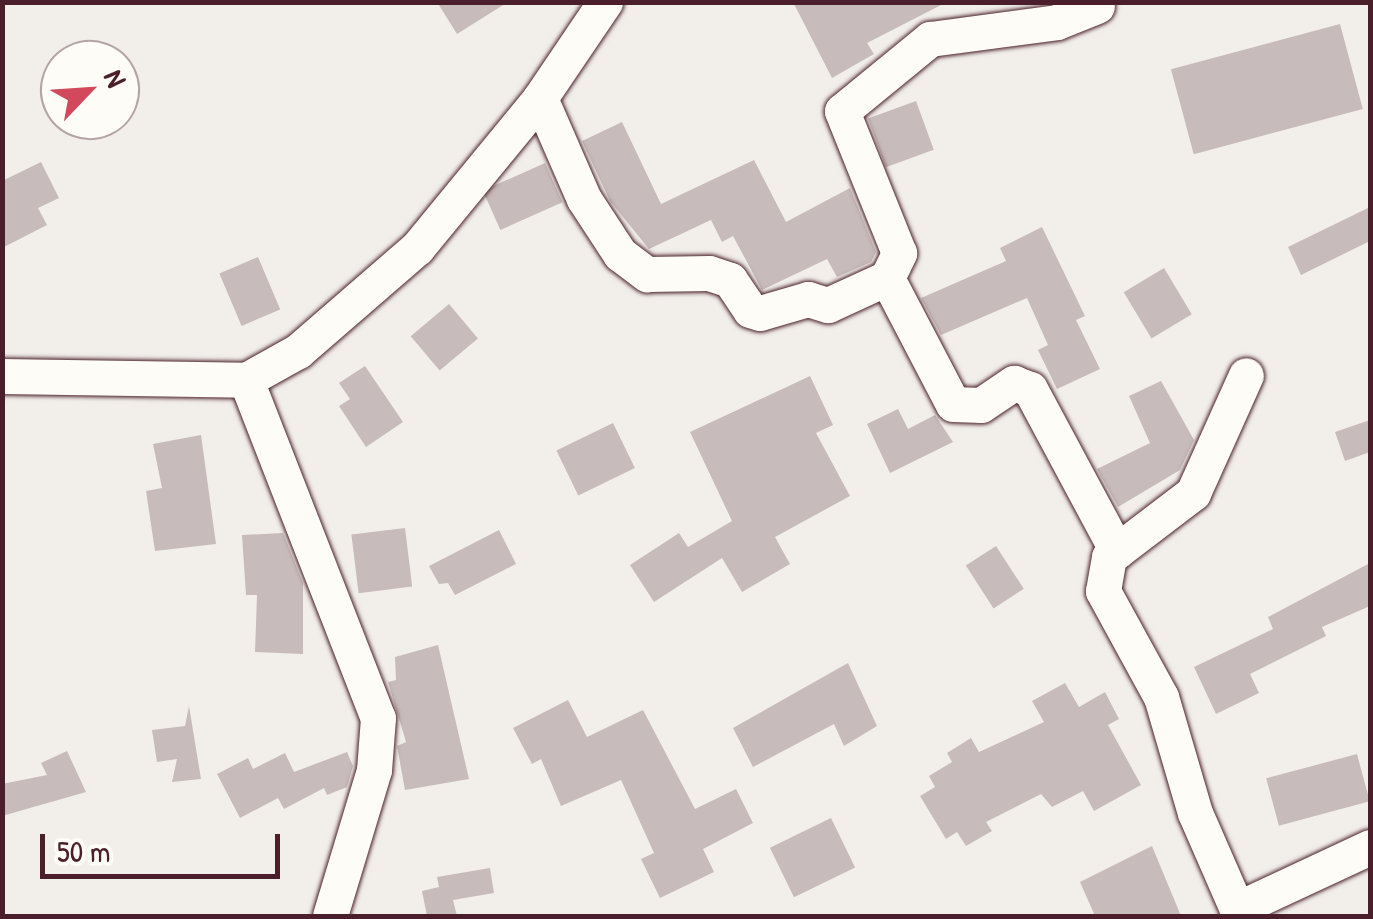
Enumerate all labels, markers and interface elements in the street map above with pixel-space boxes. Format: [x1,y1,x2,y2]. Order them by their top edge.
north arrow [40,40,140,140]
text: N [95,63,136,93]
scale bar [45,814,285,876]
text: 50 m [57,831,110,871]

